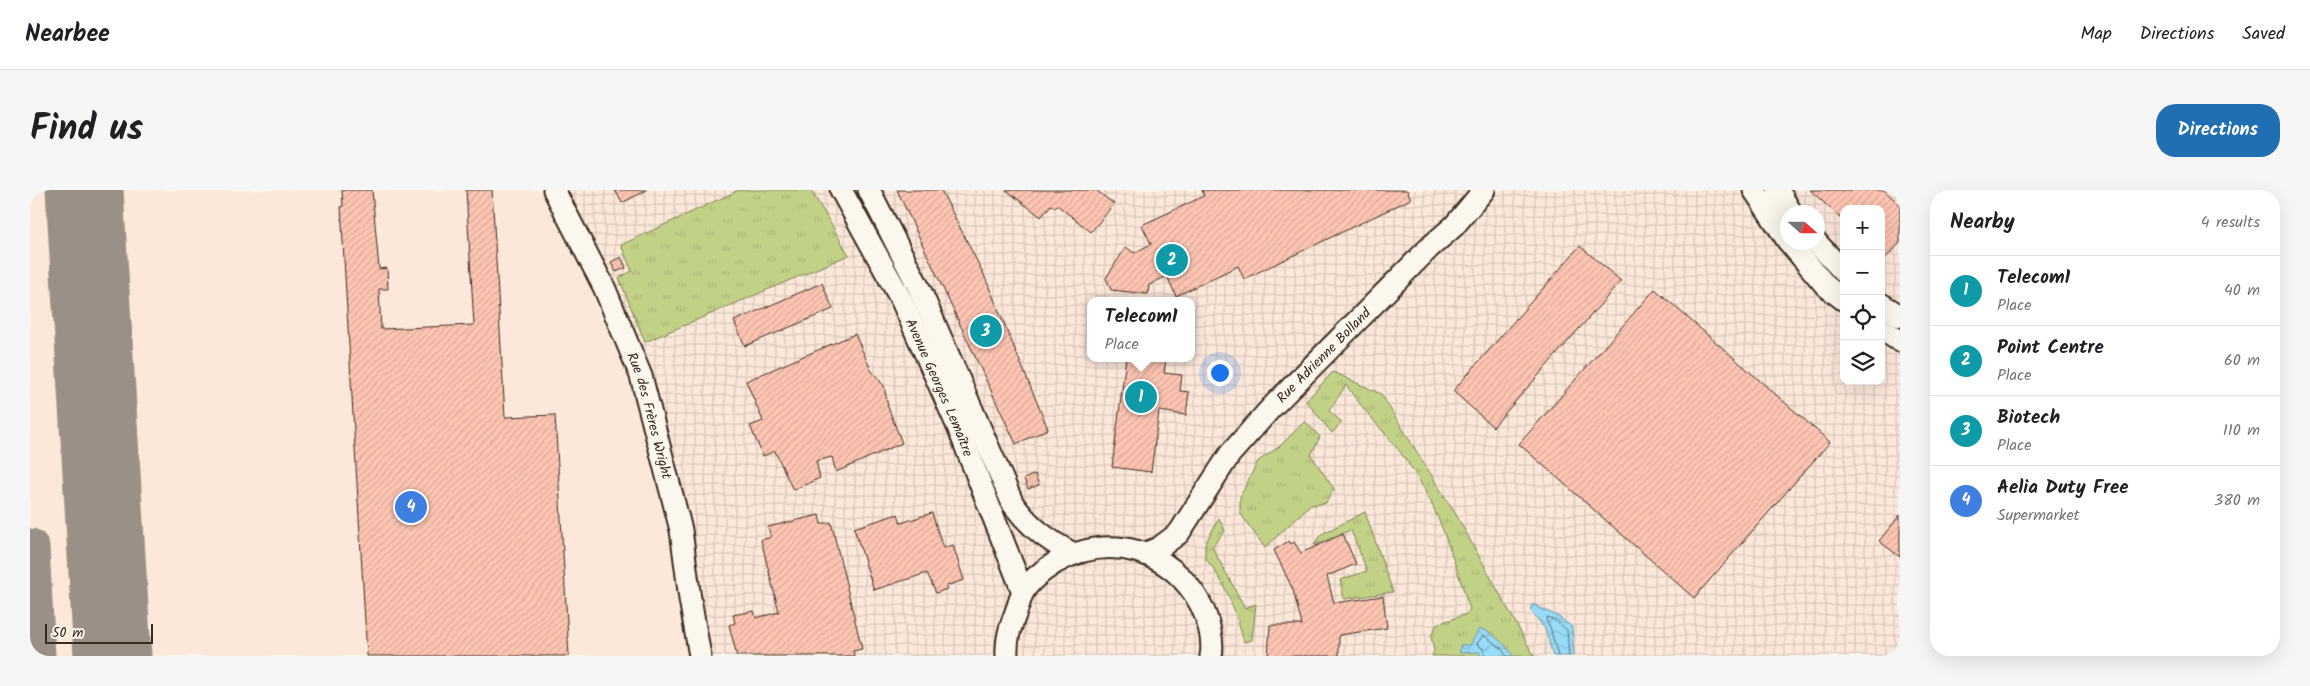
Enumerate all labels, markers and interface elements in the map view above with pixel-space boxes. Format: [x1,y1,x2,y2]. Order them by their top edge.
text: Nearbee [25,15,110,54]
text: Map [2080,20,2112,49]
text: Directions [2140,20,2214,49]
text: Saved [2242,20,2285,49]
text: Find us [30,102,143,158]
button: Directions [2156,104,2280,157]
north arrow [1780,205,1825,250]
map controls [1840,205,1885,385]
button: + [1840,205,1885,250]
text: Nearby [1950,206,2015,239]
text: 4 results [2201,210,2260,235]
pin: 2 [1156,241,1188,279]
button: − [1840,250,1885,295]
text: Telecom1 [1997,263,2070,293]
text: 1 [1964,278,1968,303]
text: 40 m [2224,278,2260,303]
text: Place [1997,293,2031,318]
button: locate [1840,295,1885,340]
popup [1087,297,1195,362]
text: Telecom1 [1104,302,1178,332]
street label: Rue Adrienne Bolland [1272,302,1377,409]
pin: 3 [970,312,1002,350]
street label: Avenue Georges Lemaître [899,315,979,461]
text: Place [1104,332,1139,357]
text: Point Centre [1997,333,2104,363]
button: layers [1840,340,1885,385]
text: 2 [1961,348,1971,373]
text: 60 m [2224,348,2260,373]
street label: Rue des Frères Wright [620,349,677,482]
your location [1207,360,1233,386]
text: Place [1997,363,2031,388]
pin: 1 [1125,378,1157,416]
text: Biotech [1997,403,2060,433]
text: 3 [1962,418,1970,443]
text: 110 m [2223,418,2260,443]
text: Place [1997,433,2031,458]
text: Aelia Duty Free [1997,473,2129,503]
pin: 4 [395,488,427,526]
text: 4 [1962,488,1970,513]
text: 380 m [2214,488,2260,513]
text: Supermarket [1997,503,2080,528]
scale bar [45,621,152,644]
text: 50 m [52,622,83,644]

